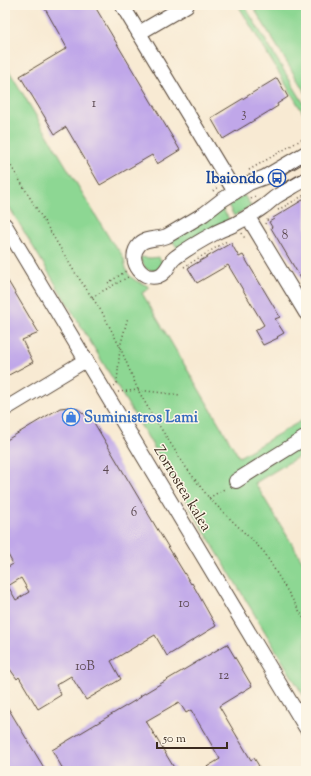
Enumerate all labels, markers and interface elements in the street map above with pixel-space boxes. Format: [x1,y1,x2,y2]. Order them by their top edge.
house number: 1 [92,95,97,113]
house number: 3 [241,105,247,123]
bus stop icon: Ibaiondo [267,168,287,188]
place label: Ibaiondo [206,169,264,190]
house number: 8 [282,227,288,245]
shop icon: Suministros Lami [61,407,81,427]
place label: Suministros Lami [84,408,199,429]
street label: Zorrostea kalea [148,442,216,536]
house number: 4 [103,459,110,477]
house number: 6 [131,504,137,522]
house number: 10 [178,595,190,613]
house number: 10B [75,658,95,676]
house number: 12 [219,667,229,685]
scale bar [157,724,227,750]
text: 50 m [162,730,186,748]

